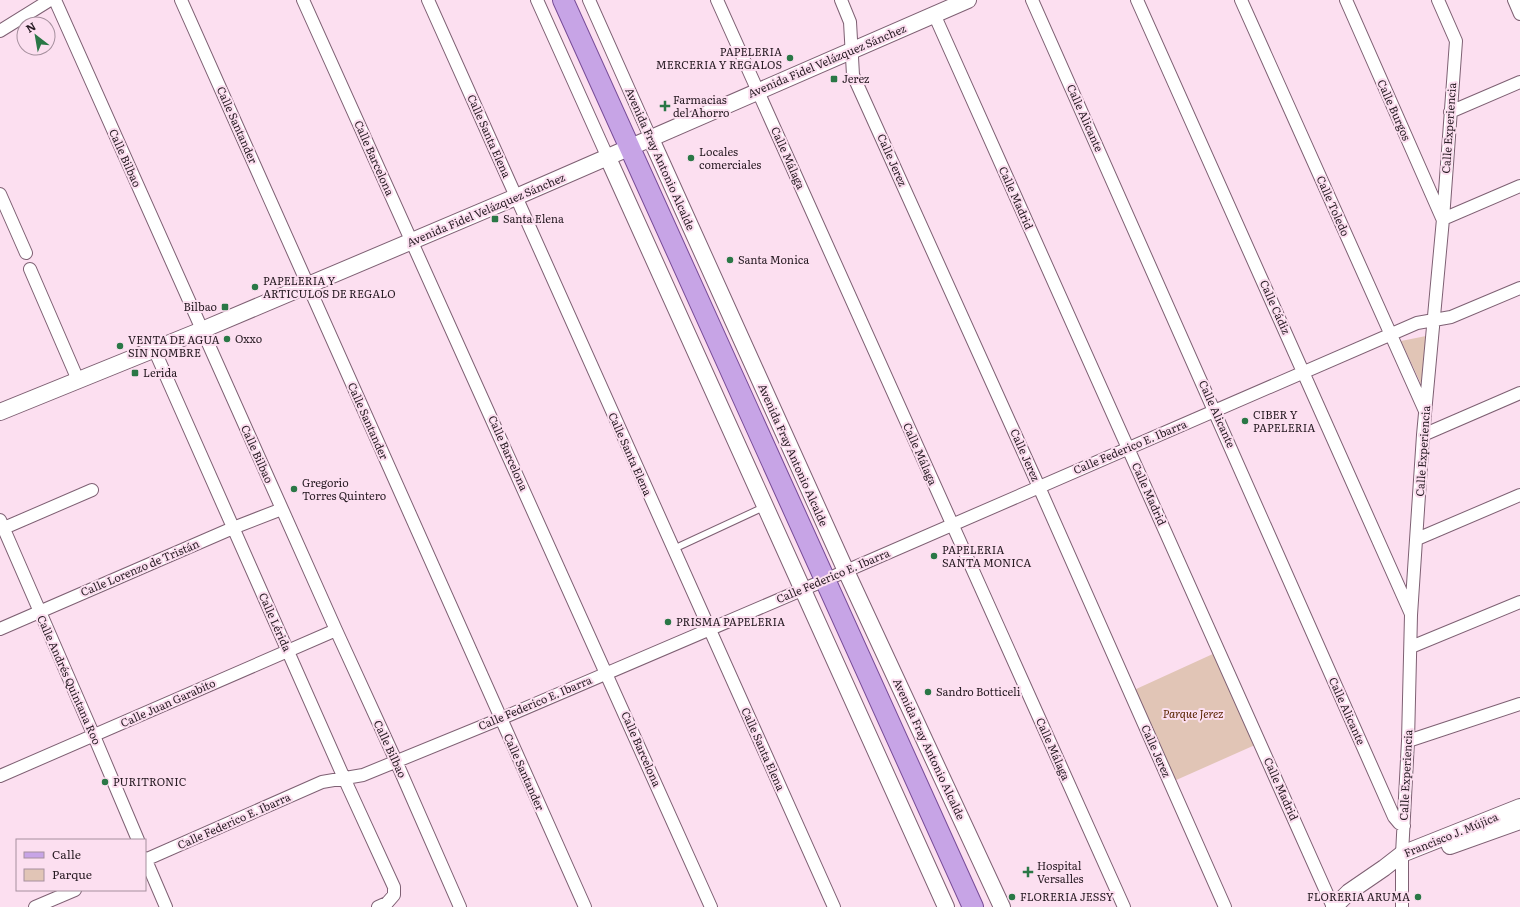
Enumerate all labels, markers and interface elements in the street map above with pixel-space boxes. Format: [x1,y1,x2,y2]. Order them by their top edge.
north arrow [16,16,56,56]
text: N [22,17,38,36]
street label: Avenida Fidel Velázquez Sánchez [745,19,909,101]
place label: PAPELERIA MERCERIA Y REGALOS [656,43,782,72]
marker: PAPELERIA MERCERIA Y REGALOS [785,53,795,63]
place label: Jerez [842,70,870,86]
marker: Jerez [829,74,839,84]
street label: Calle Burgos [1374,77,1416,143]
street label: Calle Alicante [1064,81,1108,154]
street label: Calle Experiencia [1437,82,1459,174]
street label: Calle Santander [214,84,262,166]
street label: Avenida Fray Antonio Alcalde [622,85,700,233]
street label: Calle Santa Elena [464,91,515,180]
place label: Farmacias del Ahorro [673,91,729,120]
marker: Farmacias del Ahorro [660,101,670,111]
street label: Calle Barcelona [351,117,399,198]
street label: Calle Málaga [768,124,810,192]
street label: Calle Bilbao [106,126,146,189]
street label: Calle Jerez [874,131,912,189]
place label: Locales comerciales [699,143,761,172]
marker: Locales comerciales [686,153,696,163]
street label: Calle Madrid [996,163,1038,232]
street label: Avenida Fidel Velázquez Sánchez [404,168,568,250]
street label: Calle Toledo [1313,173,1354,238]
place label: Santa Elena [503,210,564,226]
marker: Santa Elena [490,214,500,224]
place label: Santa Monica [738,251,809,267]
marker: Santa Monica [725,255,735,265]
place label: PAPELERIA Y ARTICULOS DE REGALO [263,272,396,301]
street label: Calle Cádiz [1257,277,1295,337]
marker: PAPELERIA Y ARTICULOS DE REGALO [250,282,260,292]
place label: Bilbao [183,298,217,314]
marker: Bilbao [220,302,230,312]
place label: Oxxo [235,330,262,346]
place label: VENTA DE AGUA SIN NOMBRE [128,331,220,360]
marker: Oxxo [222,334,232,344]
marker: VENTA DE AGUA SIN NOMBRE [115,341,125,351]
place label: Lerida [143,364,177,380]
marker: Lerida [130,368,140,378]
street label: Calle Alicante [1196,377,1240,450]
street label: Calle Santander [345,380,393,462]
street label: Avenida Fray Antonio Alcalde [755,381,833,529]
street label: Calle Experiencia [1411,405,1433,497]
place label: CIBER Y PAPELERIA [1253,406,1315,435]
street label: Calle Santa Elena [605,409,656,498]
street label: Calle Barcelona [485,412,533,493]
street label: Calle Federico E. Ibarra [1070,415,1189,477]
marker: CIBER Y PAPELERIA [1240,416,1250,426]
street label: Calle Málaga [900,420,942,488]
street label: Calle Bilbao [238,422,278,485]
street label: Calle Jerez [1007,426,1045,484]
street label: Calle Madrid [1129,459,1171,528]
place label: Gregorio Torres Quintero [302,474,386,503]
marker: Gregorio Torres Quintero [289,484,299,494]
street label: Calle Lorenzo de Tristán [78,535,201,599]
place label: PAPELERIA SANTA MONICA [942,541,1031,570]
street label: Calle Federico E. Ibarra [773,544,892,606]
marker: PAPELERIA SANTA MONICA [929,551,939,561]
street label: Calle Lérida [256,590,296,654]
street label: Calle Andrés Quintana Roo [34,612,106,747]
place label: PRISMA PAPELERIA [676,613,785,629]
marker: PRISMA PAPELERIA [663,617,673,627]
street label: Calle Federico E. Ibarra [475,671,594,733]
street label: Calle Juan Garabito [118,674,218,730]
street label: Calle Alicante [1326,674,1370,747]
street label: Avenida Fray Antonio Alcalde [890,675,970,822]
place label: Sandro Botticeli [936,683,1021,699]
marker: Sandro Botticeli [923,687,933,697]
street label: Calle Santa Elena [738,704,789,793]
park label: Parque Jerez [1163,705,1223,721]
street label: Calle Barcelona [618,708,666,789]
street label: Calle Málaga [1033,715,1075,783]
street label: Calle Bilbao [370,717,411,780]
street label: Calle Jerez [1138,722,1176,780]
street label: Calle Experiencia [1395,729,1415,821]
street label: Calle Santander [501,731,549,813]
street label: Calle Madrid [1261,754,1303,823]
place label: PURITRONIC [113,773,187,789]
marker: PURITRONIC [100,777,110,787]
street label: Calle Federico E. Ibarra [175,788,293,852]
street label: Francisco J. Mújica [1401,808,1500,860]
legend [16,839,146,891]
text: Calle [52,845,81,863]
place label: Hospital Versalles [1037,857,1084,886]
text: Parque [52,865,92,883]
marker: Hospital Versalles [1022,866,1034,878]
place label: FLORERIA JESSY [1020,888,1114,904]
place label: FLORERIA ARUMA [1307,888,1410,904]
marker: FLORERIA JESSY [1007,892,1017,902]
marker: FLORERIA ARUMA [1413,892,1423,902]

